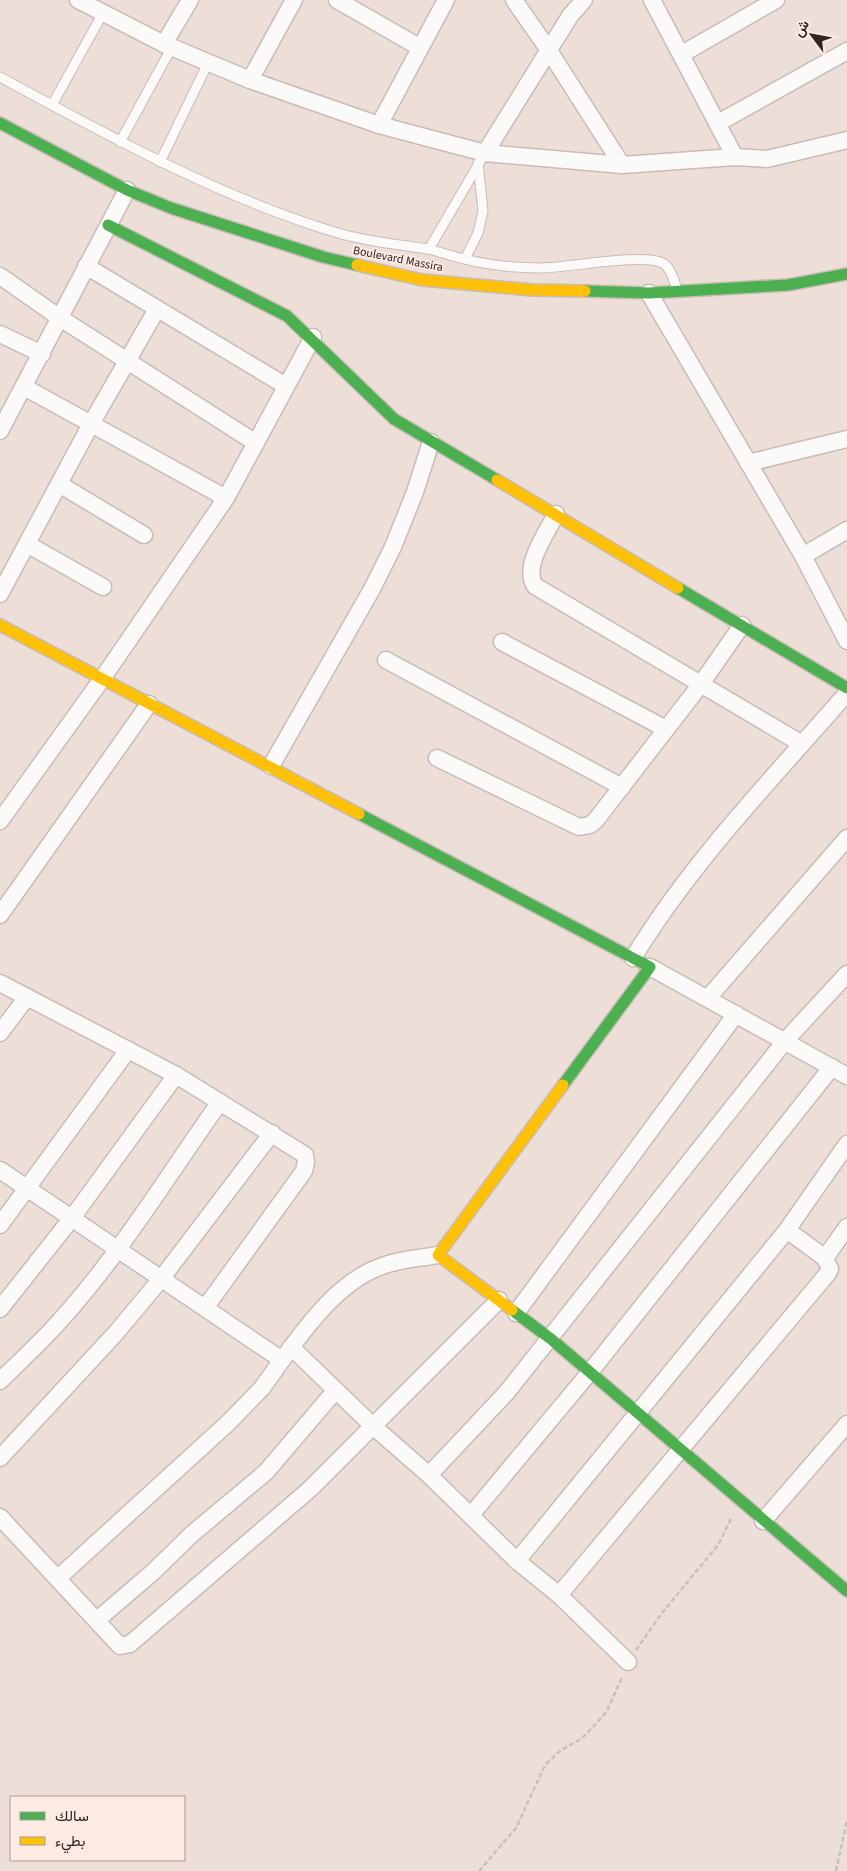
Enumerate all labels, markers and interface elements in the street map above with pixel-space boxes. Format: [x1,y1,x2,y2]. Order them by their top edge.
north arrow [787,10,837,60]
text: ش [789,16,815,41]
street label: Boulevard Massira [352,242,444,276]
legend [10,1796,185,1861]
text: سالك [55,1806,89,1827]
text: بطيء [55,1831,85,1854]

